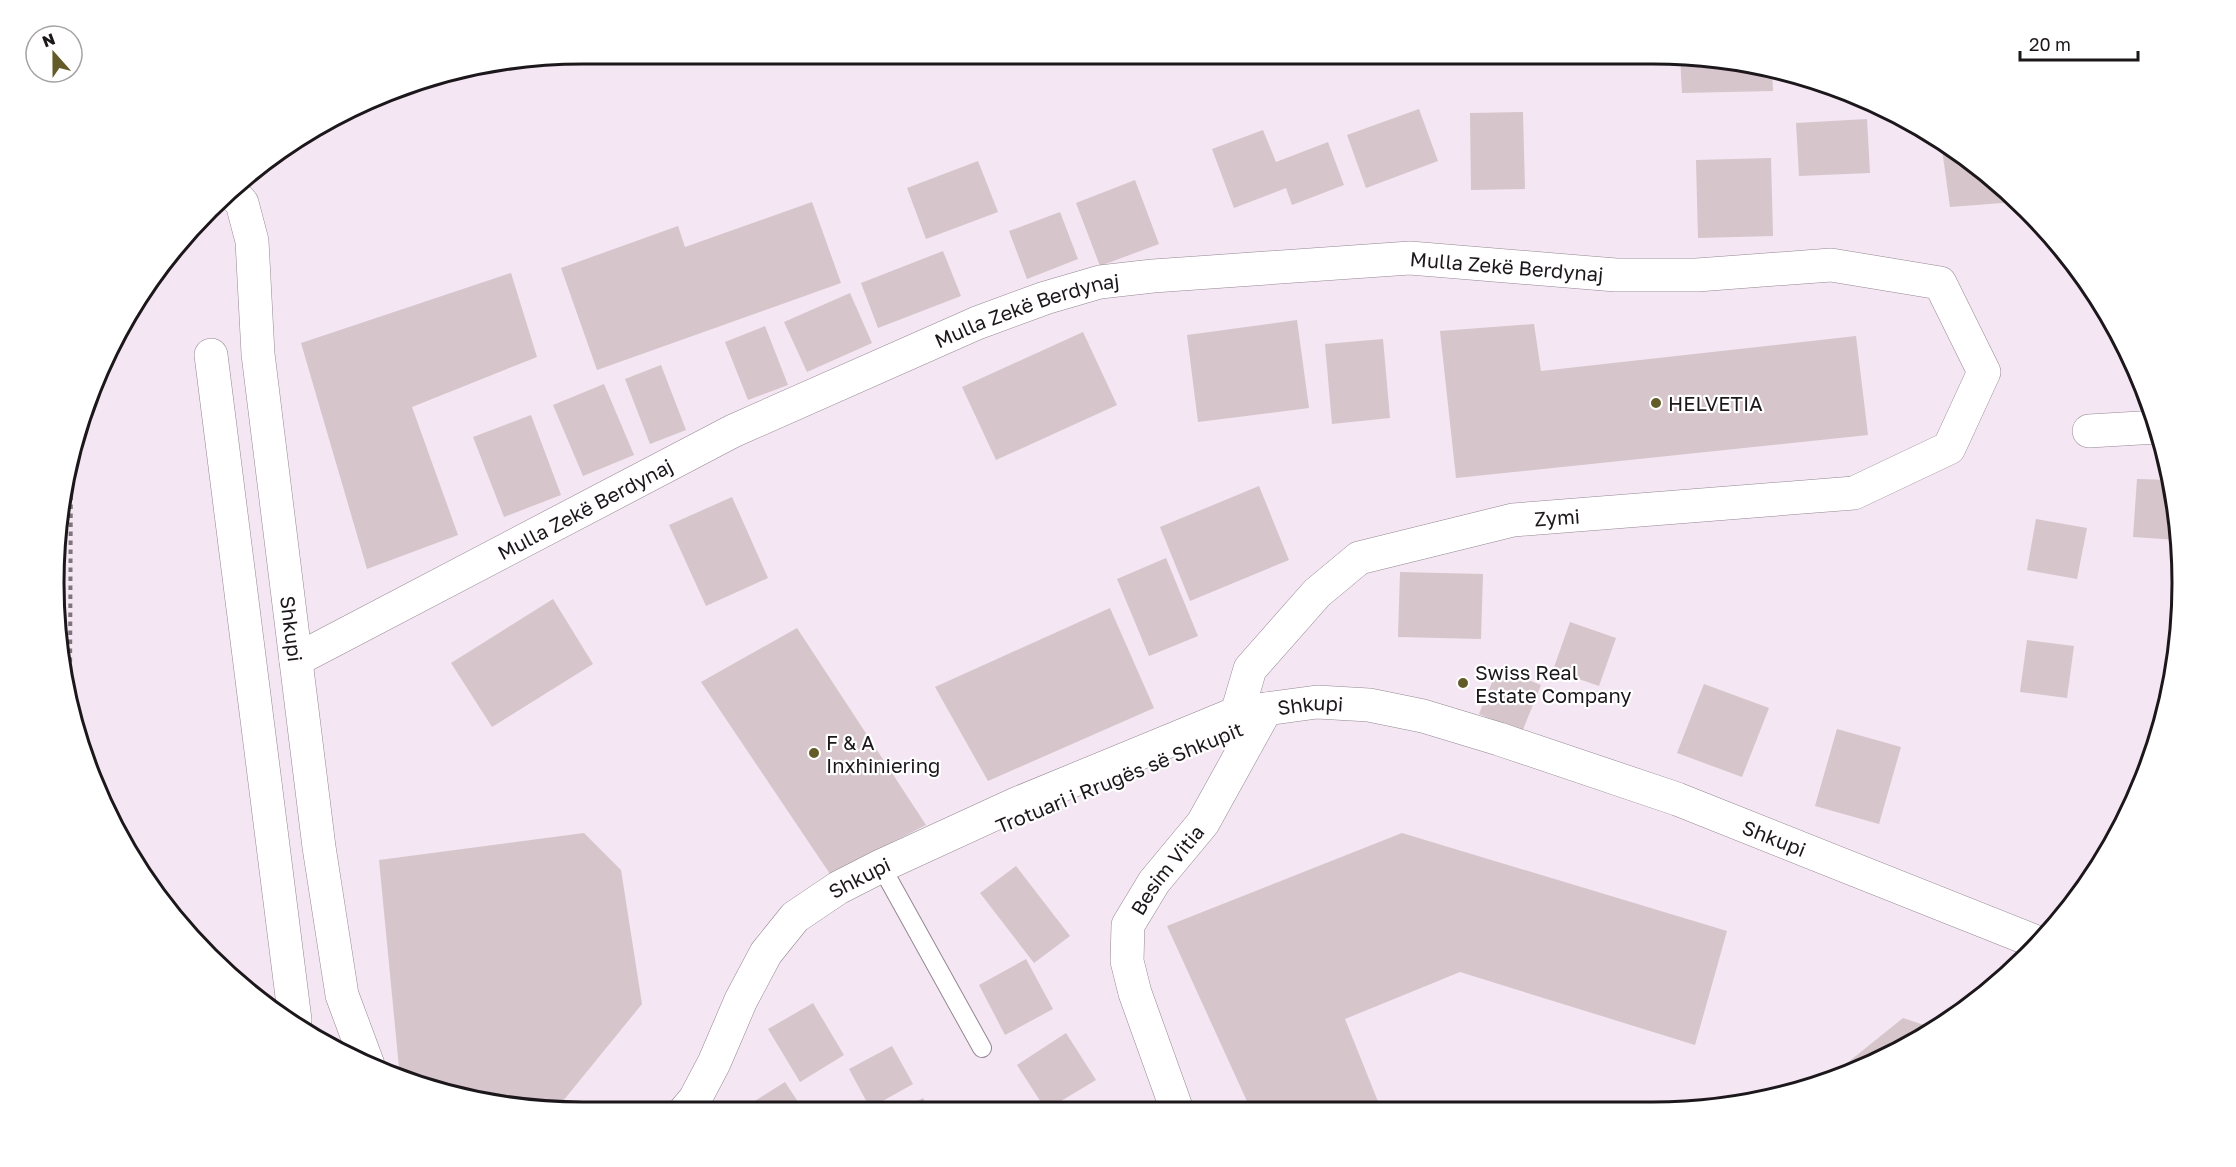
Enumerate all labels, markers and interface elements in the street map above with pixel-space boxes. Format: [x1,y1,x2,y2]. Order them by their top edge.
north arrow [24,24,84,84]
scale bar [2020,24,2138,62]
text: N [39,28,58,52]
text: 20 m [2029,33,2071,55]
street label: Mulla Zekë Berdynaj [1409,246,1605,286]
street label: Mulla Zekë Berdynaj [931,268,1120,352]
place label: HELVETIA [1668,391,1763,415]
marker: HELVETIA [1649,396,1663,410]
street label: Mulla Zekë Berdynaj [493,453,676,564]
street label: Zymi [1533,503,1581,531]
street label: Shkupi [276,594,308,663]
place label: Swiss Real Estate Company [1475,660,1632,707]
marker: Swiss Real Estate Company [1456,676,1470,690]
street label: Shkupi [1276,690,1344,719]
street label: Trotuari i Rrugës së Shkupit [992,716,1246,838]
place label: F & A Inxhiniering [826,730,940,777]
marker: F & A Inxhiniering [807,746,821,760]
street label: Shkupi [1739,814,1810,861]
street label: Besim Vitia [1125,820,1209,919]
street label: Shkupi [824,851,894,903]

